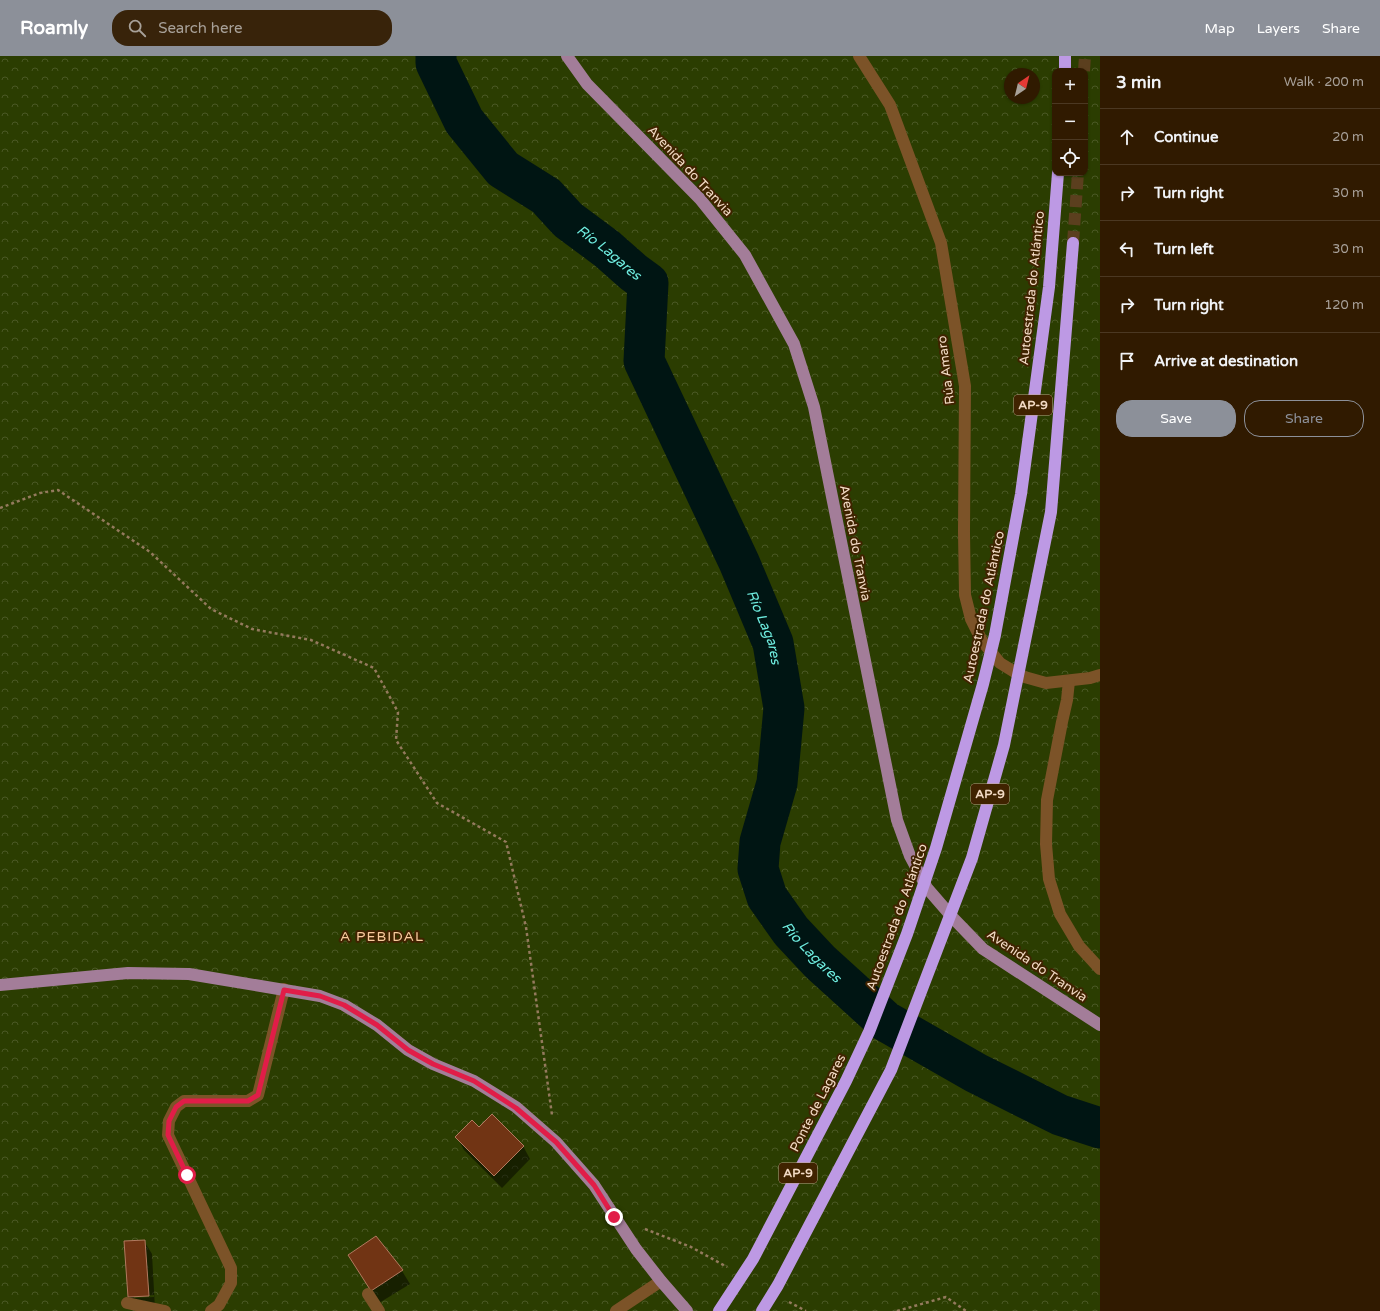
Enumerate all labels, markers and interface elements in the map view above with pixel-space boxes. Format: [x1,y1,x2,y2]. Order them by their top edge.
search box [112,10,392,46]
text: Roamly [20,17,88,39]
icon: search [126,17,148,39]
text: Search here [158,19,243,37]
text: Map [1205,20,1235,37]
text: Layers [1257,20,1300,37]
text: Share [1322,20,1360,37]
north arrow [1004,68,1040,104]
map controls [1052,68,1088,176]
button: + [1052,68,1088,104]
text: 3 min [1116,72,1161,93]
text: Walk · 200 m [1284,74,1364,90]
button: − [1052,104,1088,140]
street label: Avenida do Tranvia [644,123,736,219]
icon: ahead [1116,126,1138,148]
text: Continue [1154,128,1218,146]
text: 20 m [1332,129,1364,145]
button: locate [1052,140,1088,176]
icon: right [1116,182,1138,204]
text: Turn right [1154,184,1224,202]
text: 30 m [1332,185,1364,201]
street label: Autoestrada do Atlántico [1016,210,1048,366]
water label: Río Lagares [574,221,646,284]
icon: left [1116,238,1138,260]
text: Turn left [1154,240,1214,258]
text: 30 m [1332,241,1364,257]
icon: right [1116,294,1138,316]
text: Turn right [1154,296,1224,314]
text: 120 m [1324,297,1364,313]
street label: Rúa Amaro [934,334,958,405]
icon: arrive [1116,350,1138,372]
text: Arrive at destination [1154,352,1298,370]
road number: AP-9 [1014,395,1052,415]
button: Save [1116,400,1236,437]
button: Share [1244,400,1364,437]
street label: Avenida do Tranvia [836,484,874,602]
street label: Autoestrada do Atlántico [960,529,1008,684]
water label: Río Lagares [743,587,785,667]
road number: AP-9 [971,784,1009,804]
street label: Autoestrada do Atlántico [863,841,931,993]
water label: Río Lagares [779,918,846,987]
street label: Avenida do Tranvia [984,926,1090,1006]
district label: A PEBIDAL [340,928,424,945]
street label: Ponte de Lagares [786,1051,850,1155]
road number: AP-9 [779,1163,817,1183]
route start [178,1166,196,1184]
route end [605,1208,623,1226]

